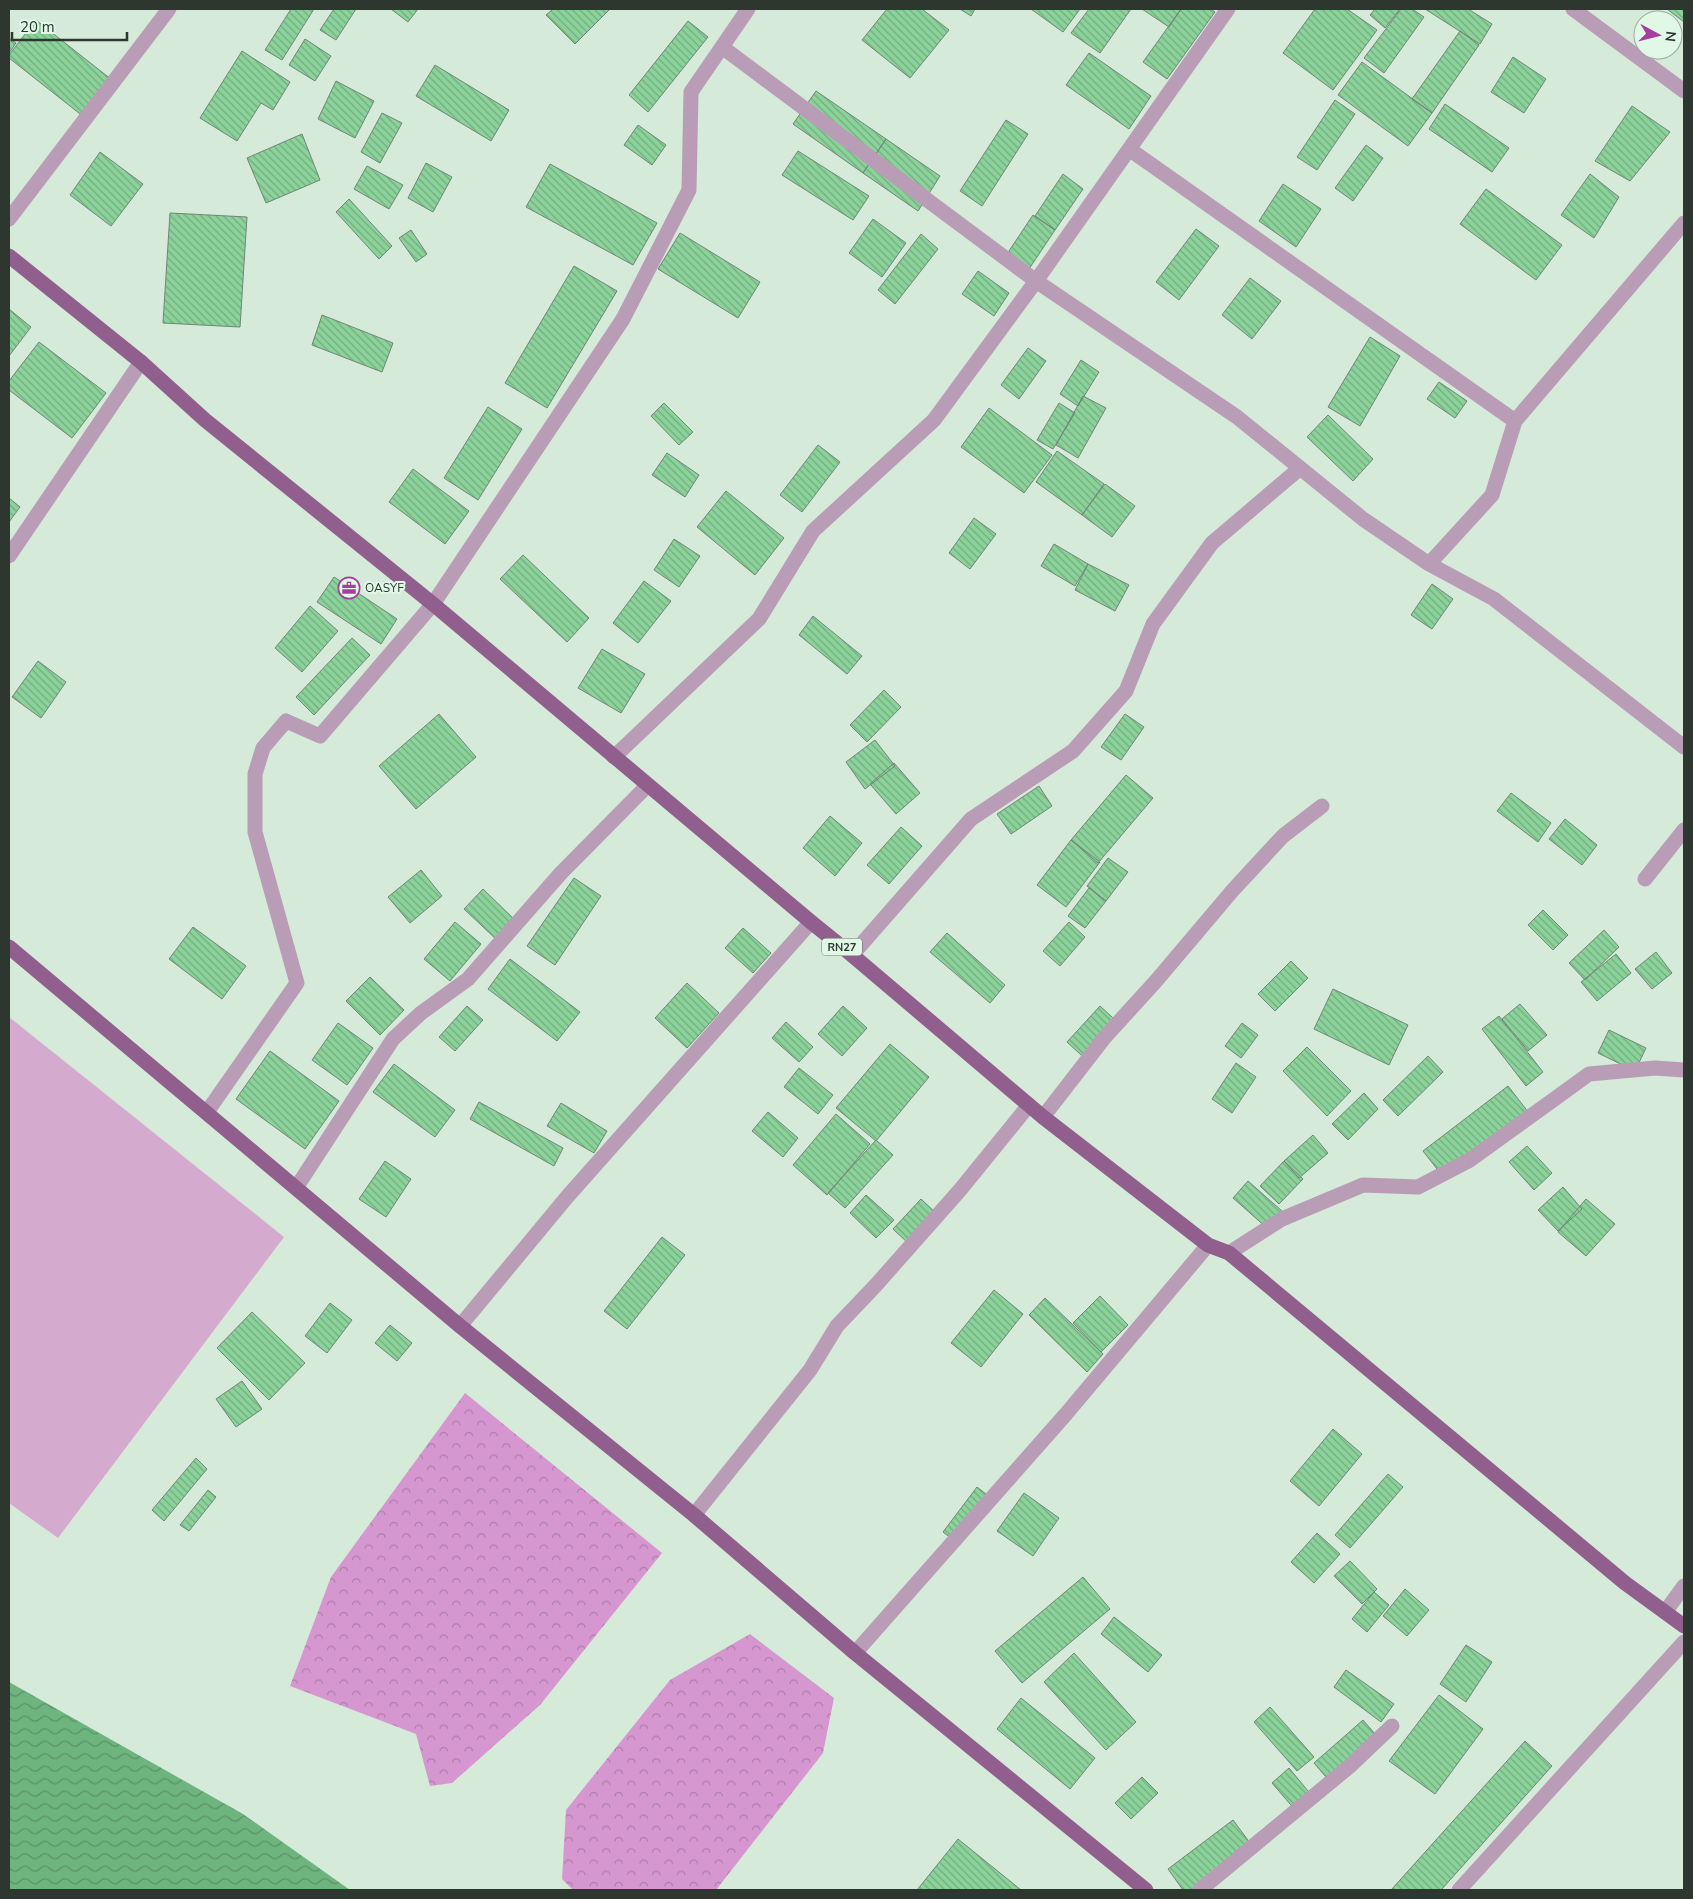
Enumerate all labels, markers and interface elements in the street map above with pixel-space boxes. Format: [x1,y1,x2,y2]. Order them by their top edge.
scale bar [12,10,128,42]
north arrow [1633,10,1683,60]
text: 20 m [20,17,55,37]
text: N [1660,30,1680,43]
office icon: OASYF [337,576,361,600]
place label: OASYF [365,580,404,596]
road number: RN27 [822,939,862,956]

